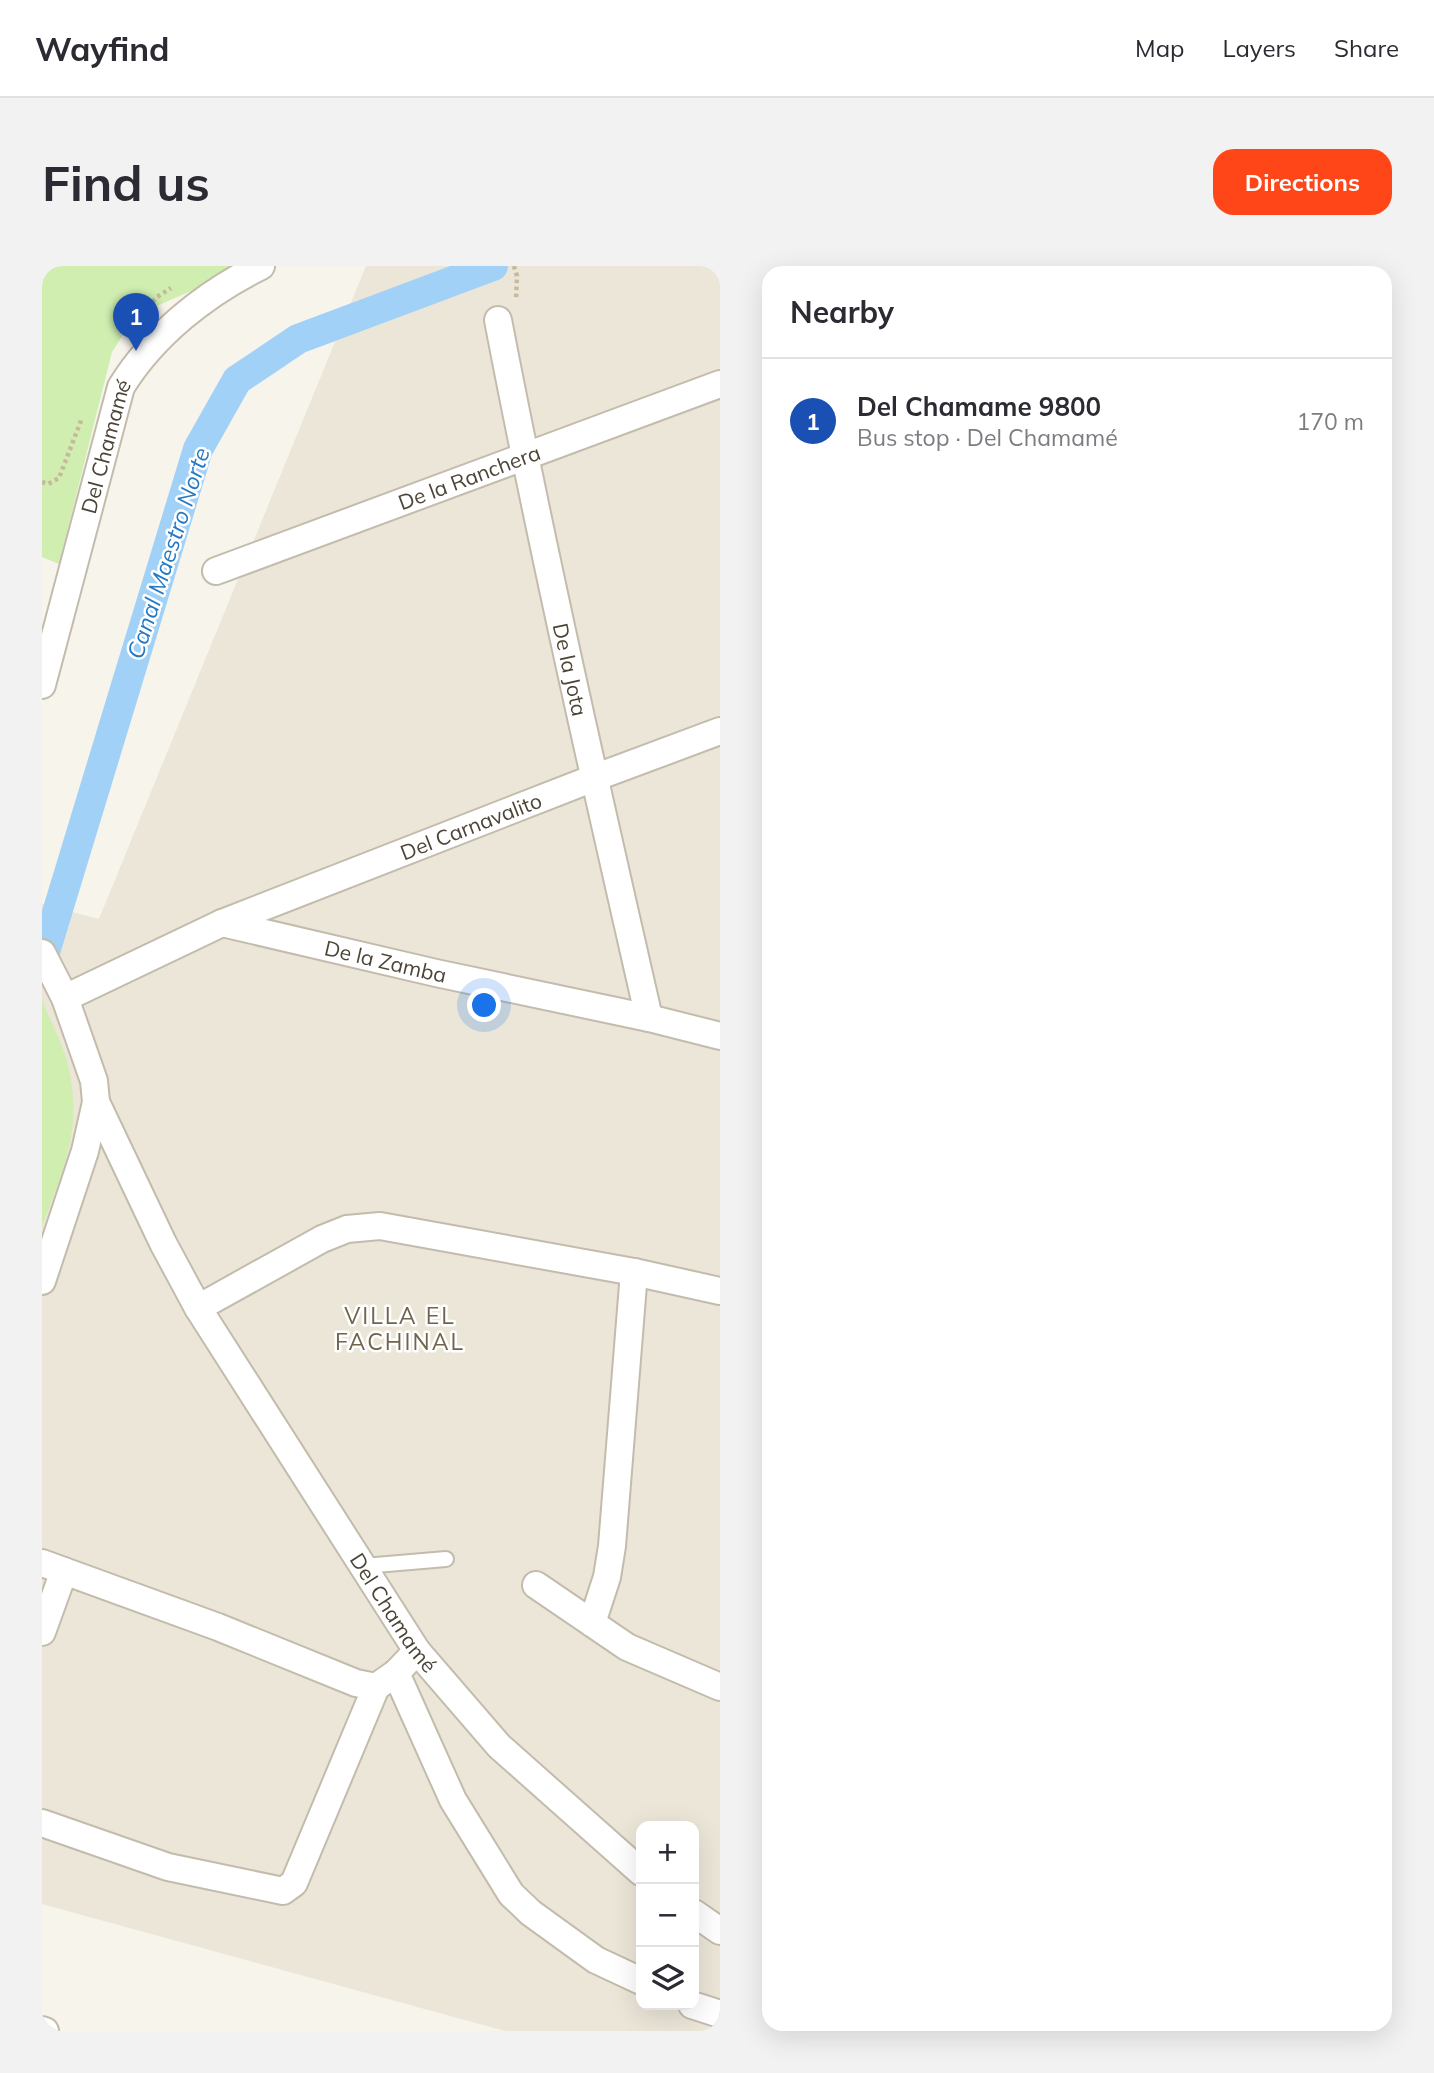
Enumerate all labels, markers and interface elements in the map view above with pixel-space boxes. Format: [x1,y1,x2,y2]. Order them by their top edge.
text: Wayfind [35,28,170,69]
text: Map [1135,33,1184,63]
text: Layers [1222,33,1296,63]
text: Share [1334,33,1399,63]
button: Directions [1213,149,1392,215]
text: Find us [42,152,210,213]
pin: 1 [113,293,159,351]
text: Nearby [790,293,894,331]
street label: Del Chamamé [75,374,136,516]
text: Del Chamame 9800 [857,390,1101,423]
text: 1 [806,407,820,436]
text: 170 m [1296,407,1364,436]
text: Bus stop · Del Chamamé [857,423,1118,452]
street label: De la Ranchera [395,439,544,515]
water label: Canal Maestro Norte [120,444,216,662]
street label: De la Jota [548,621,593,719]
street label: Del Carnavalito [396,787,545,865]
street label: De la Zamba [322,934,449,988]
your location [467,988,501,1022]
district label: VILLA EL FACHINAL [335,1301,465,1356]
street label: Del Chamamé [345,1548,443,1678]
map controls [636,1821,699,2010]
button: + [636,1821,699,1884]
button: − [636,1884,699,1947]
button: layers [636,1947,699,2010]

